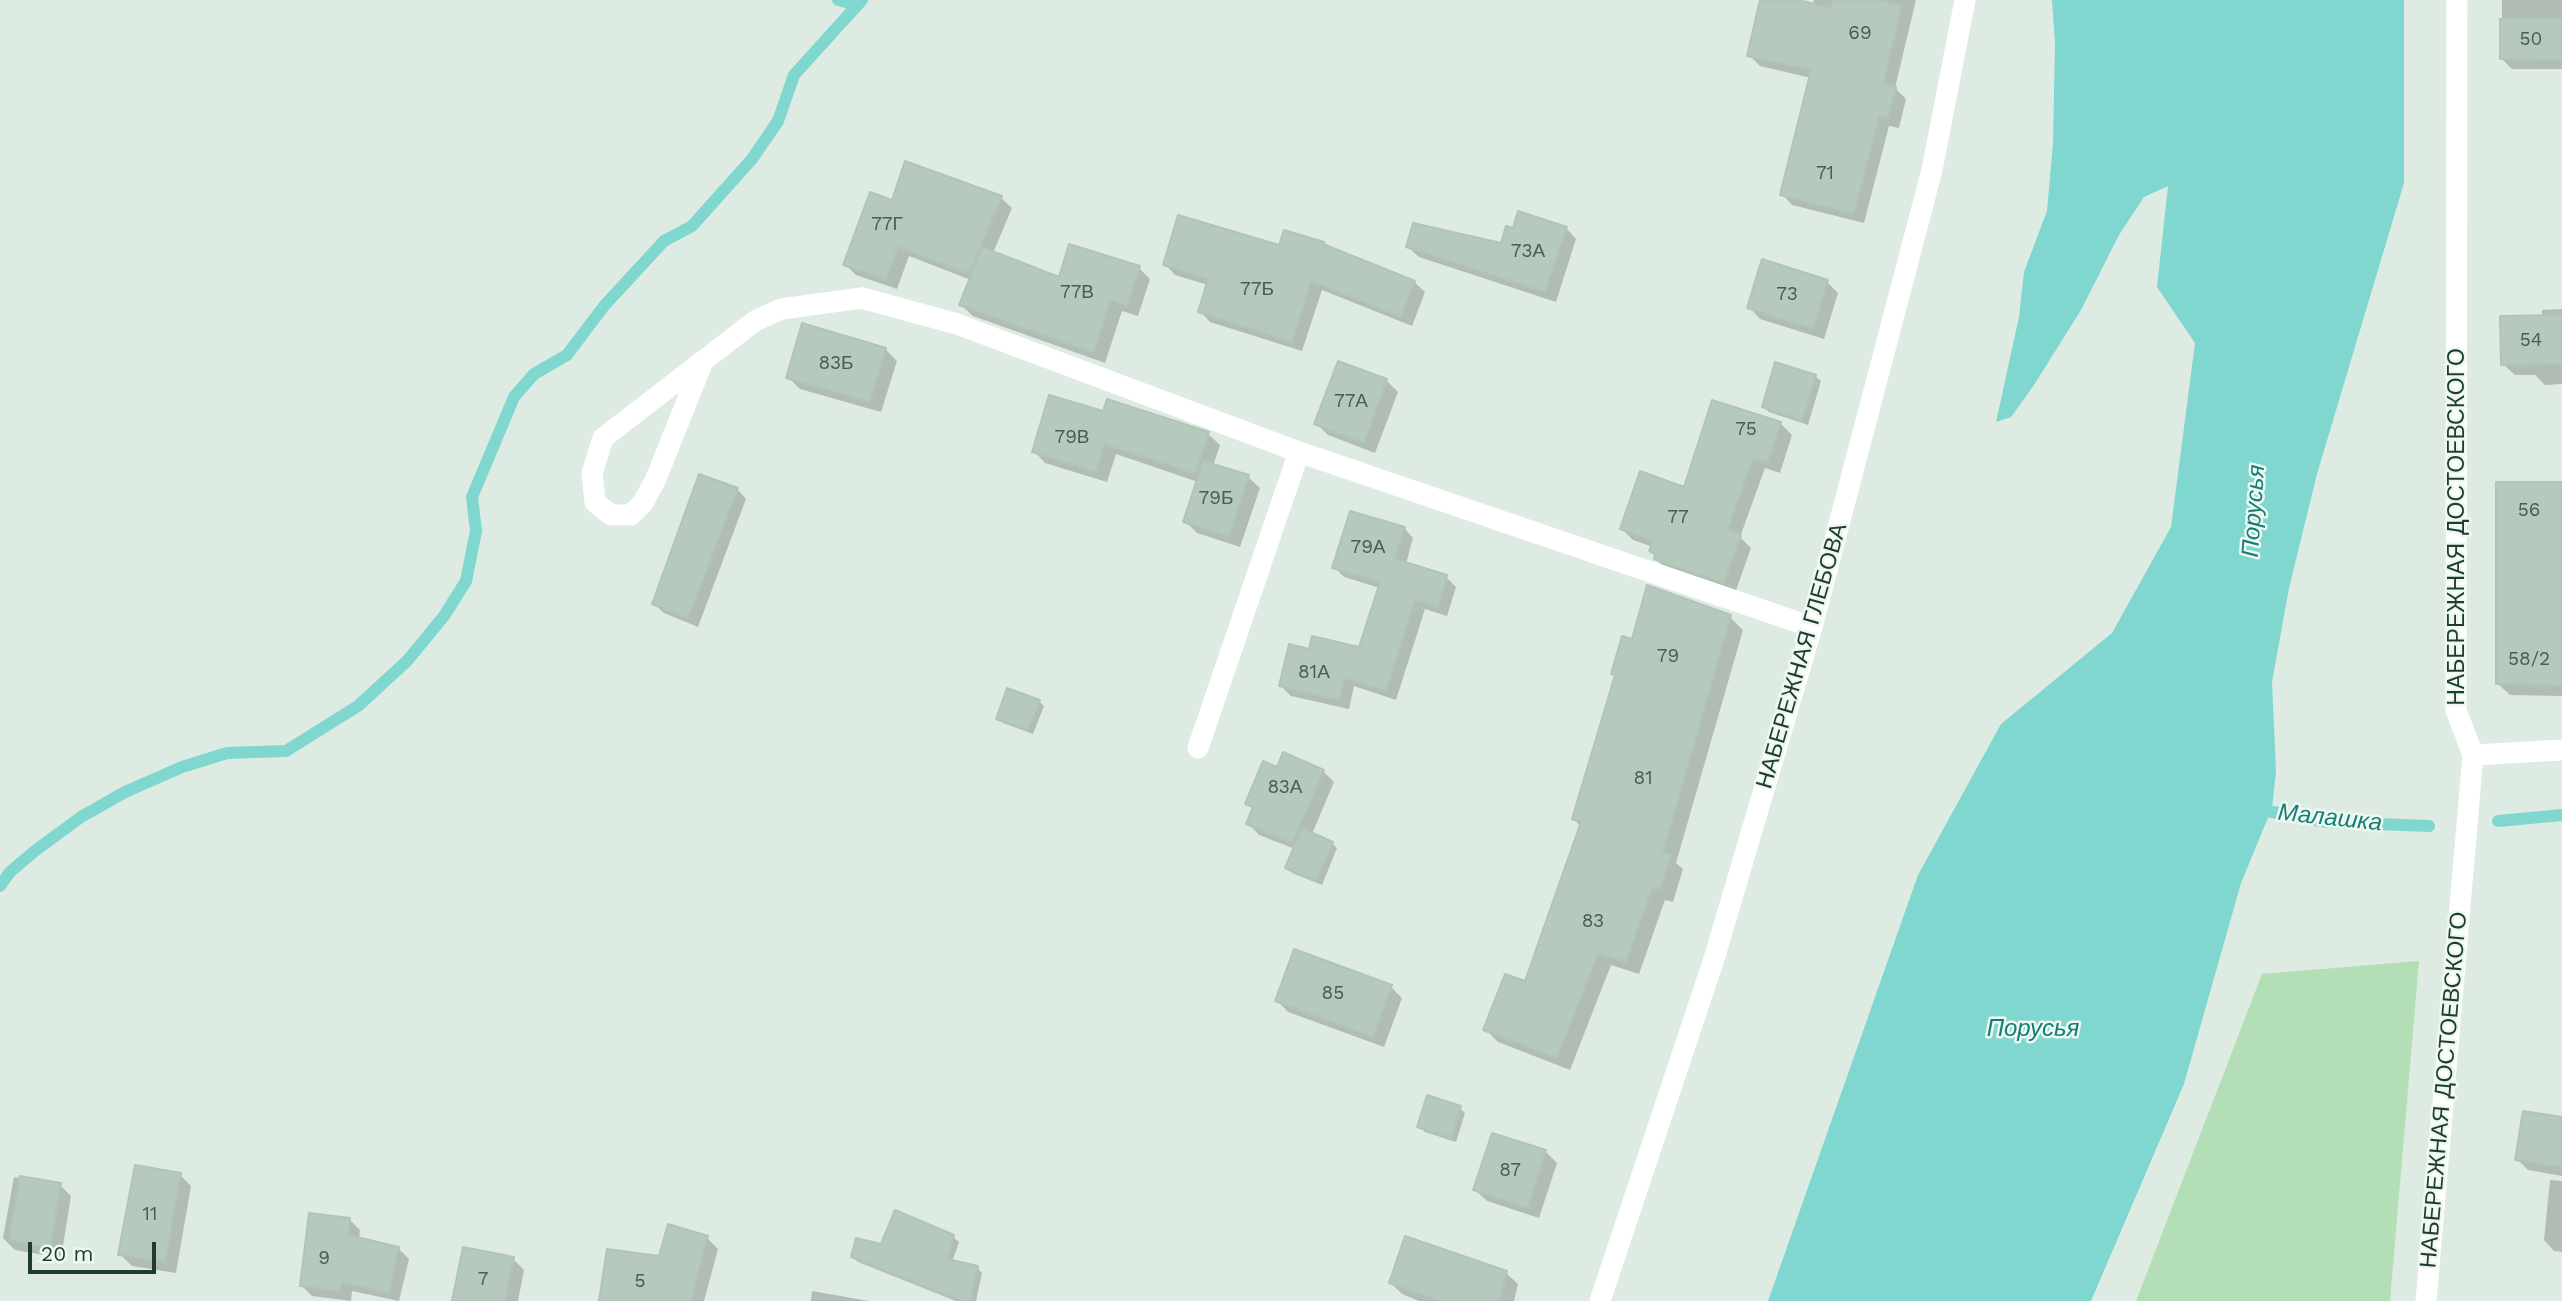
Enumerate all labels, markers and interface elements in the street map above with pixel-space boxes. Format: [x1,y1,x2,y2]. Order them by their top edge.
house number: 69 [1848,22,1872,44]
house number: 50 [2520,28,2542,50]
house number: 71 [1816,162,1834,184]
house number: 77Г [871,213,903,235]
house number: 73А [1511,240,1545,262]
house number: 77Б [1240,278,1274,300]
house number: 77В [1060,281,1094,303]
house number: 73 [1776,283,1798,305]
house number: 54 [2520,329,2542,351]
street label: НАБЕРЕЖНАЯ ДОСТОЕВСКОГО [2443,348,2471,706]
house number: 83Б [819,352,853,374]
house number: 77А [1334,390,1368,412]
house number: 75 [1735,418,1757,440]
house number: 79В [1054,426,1090,448]
water label: Порусья [2236,464,2272,558]
house number: 79Б [1199,487,1233,509]
house number: 56 [2518,499,2540,521]
house number: 77 [1667,506,1689,528]
street label: НАБЕРЕЖНАЯ ГЛЕБОВА [1751,520,1853,792]
house number: 79А [1350,536,1386,558]
house number: 79 [1657,645,1679,667]
house number: 58/2 [2508,648,2550,670]
house number: 81А [1298,661,1330,683]
house number: 81 [1633,767,1653,789]
house number: 83А [1267,776,1303,798]
water label: Малашка [2276,798,2384,838]
house number: 83 [1582,910,1604,932]
street label: НАБЕРЕЖНАЯ ДОСТОЕВСКОГО [2415,911,2473,1269]
house number: 85 [1322,982,1344,1004]
water label: Порусья [1987,1015,2079,1043]
house number: 87 [1499,1159,1521,1181]
house number: 11 [143,1203,157,1225]
scale bar [32,1228,159,1272]
text: 20 m [41,1241,93,1266]
house number: 9 [318,1247,330,1269]
house number: 7 [478,1268,488,1290]
house number: 5 [634,1270,646,1292]

